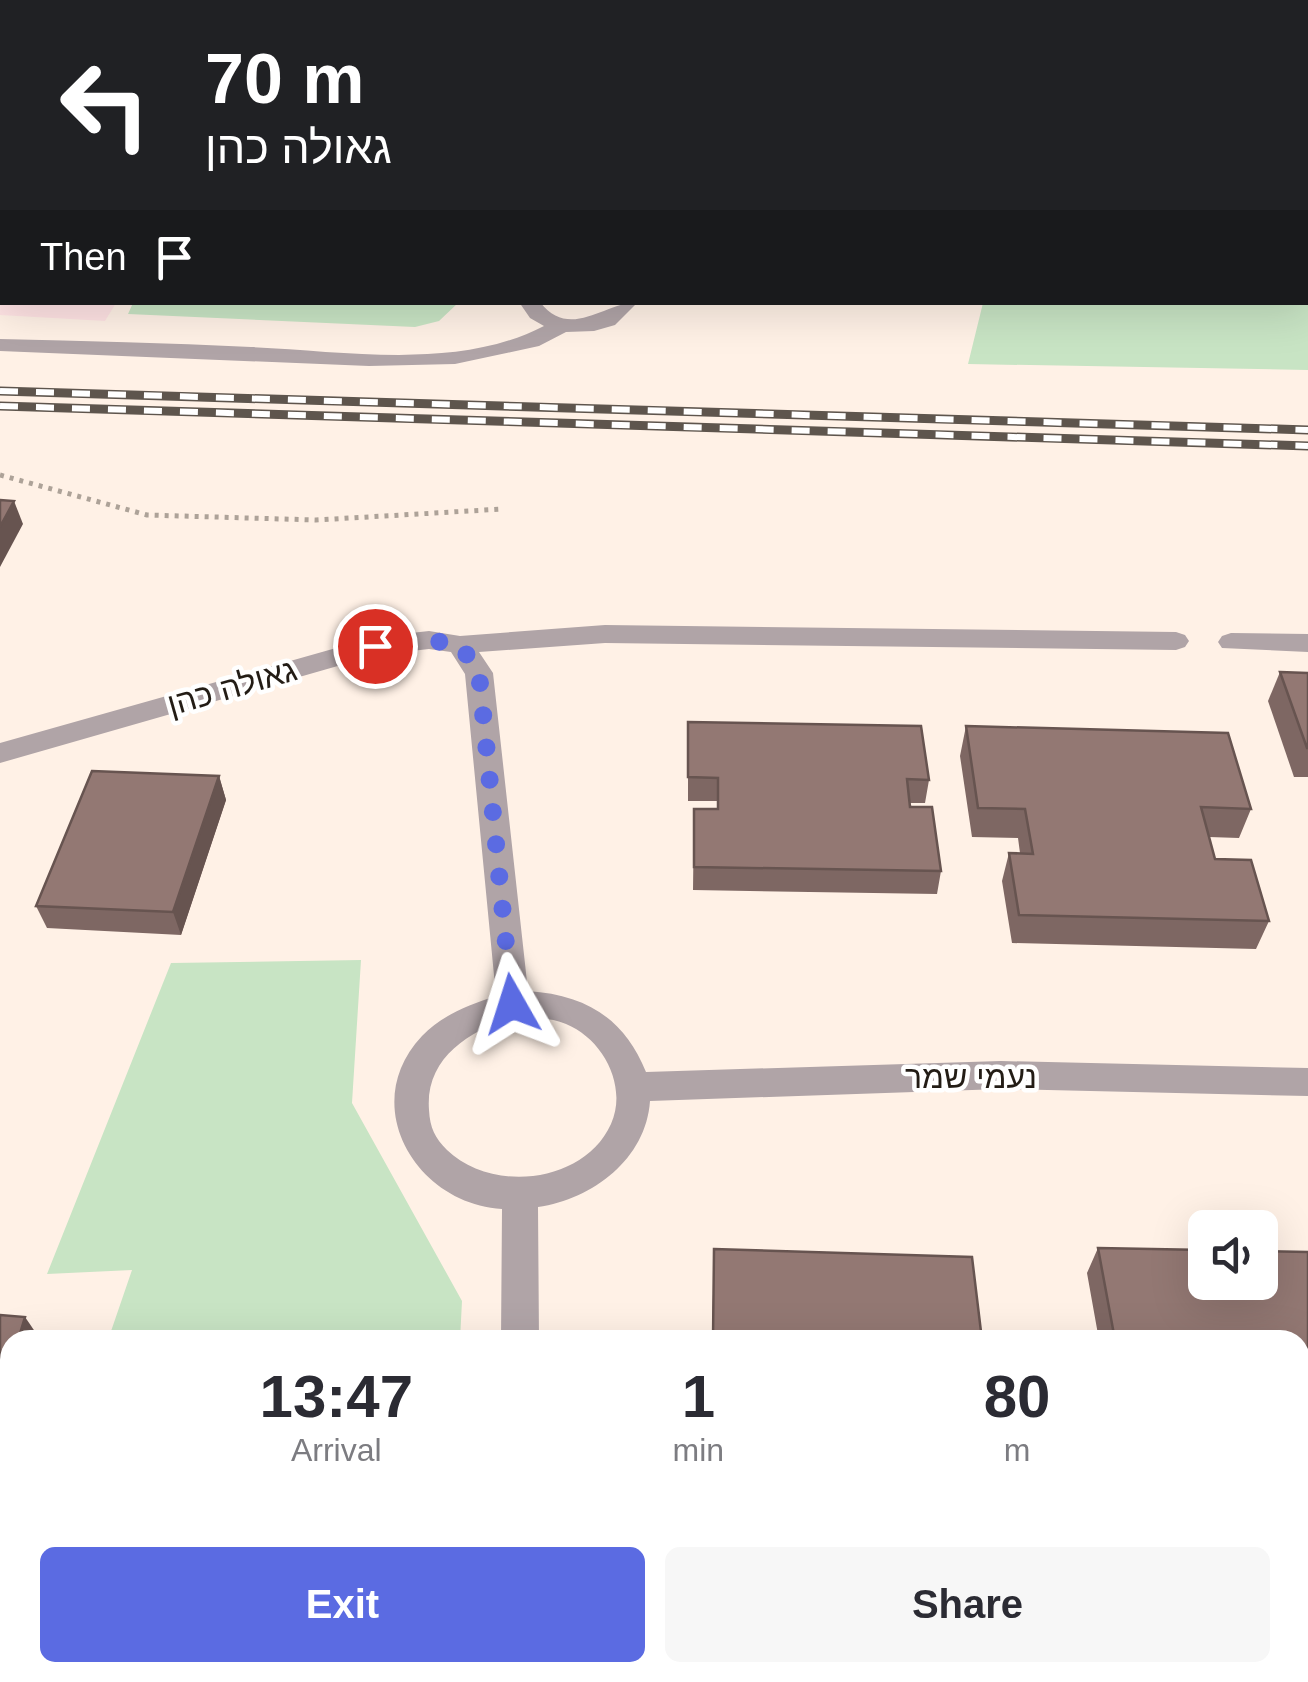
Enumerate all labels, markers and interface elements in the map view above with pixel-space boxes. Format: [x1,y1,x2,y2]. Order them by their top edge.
icon: left [40,40,170,170]
text: 70 m [205,40,365,118]
text: גאולה כהן [205,122,392,173]
icon: arrive [147,230,202,285]
text: Then [40,236,127,278]
pin [333,604,418,689]
icon: arrive [348,619,403,674]
street label: גאולה כהן [163,651,301,723]
position arrow [460,952,564,1056]
street label: נעמי שמר [905,1059,1037,1095]
map controls [1188,1210,1278,1300]
button: sound [1188,1210,1278,1300]
text: 13:47 [260,1363,413,1430]
text: 1 [682,1363,715,1430]
text: 80 [984,1363,1050,1430]
text: Arrival [291,1432,382,1468]
text: min [673,1432,724,1468]
text: m [1004,1432,1030,1468]
button: Exit [40,1547,645,1662]
button: Share [665,1547,1270,1662]

